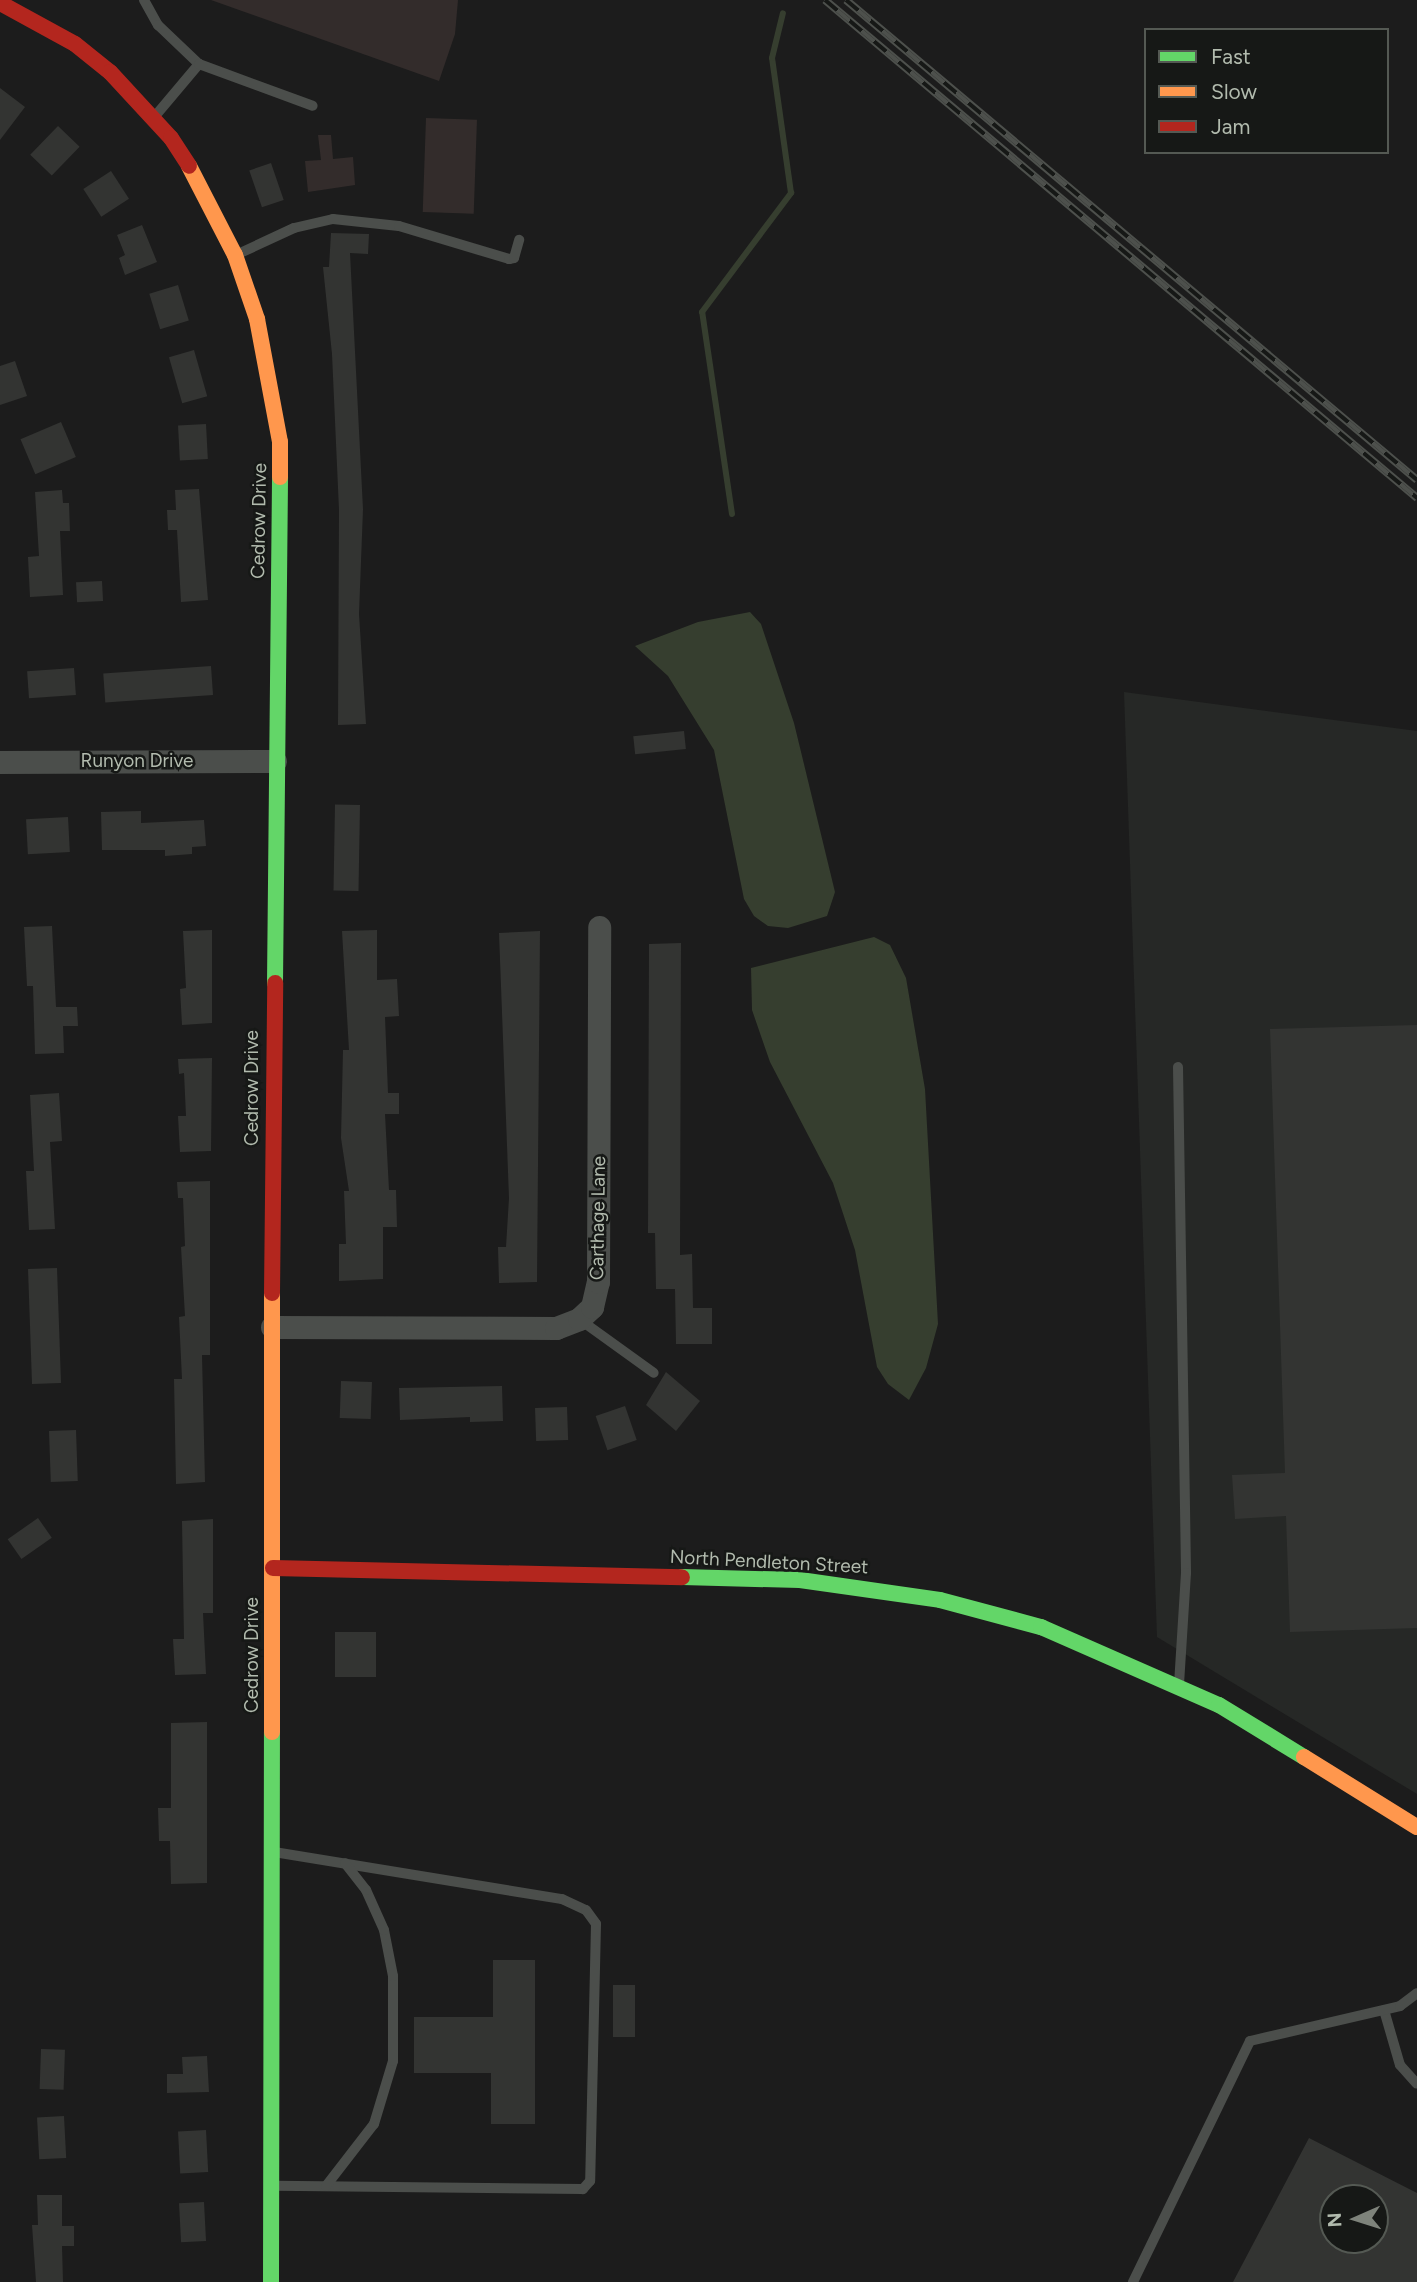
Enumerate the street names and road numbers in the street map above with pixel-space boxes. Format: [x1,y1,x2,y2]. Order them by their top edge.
street label: Cedrow Drive [247,463,271,579]
street label: Runyon Drive [81,750,193,772]
street label: Cedrow Drive [241,1030,263,1146]
street label: Carthage Lane [586,1156,610,1280]
street label: North Pendleton Street [669,1545,869,1579]
street label: Cedrow Drive [241,1597,263,1713]

